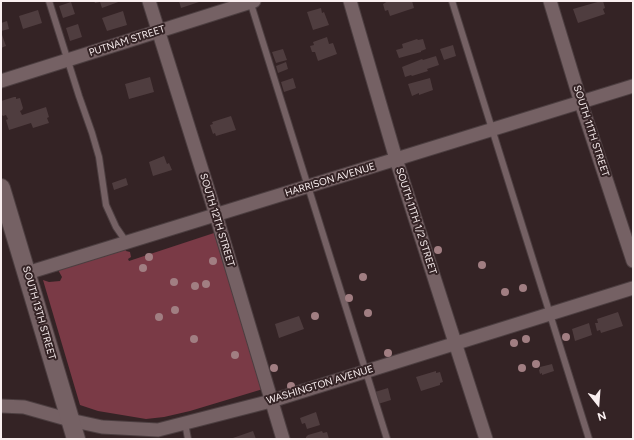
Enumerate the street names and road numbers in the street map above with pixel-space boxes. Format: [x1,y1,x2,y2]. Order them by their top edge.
street label: PUTNAM STREET [88,23,166,59]
street label: SOUTH 11TH STREET [571,84,611,178]
street label: HARRISON AVENUE [284,161,376,199]
street label: SOUTH 11TH 1/2 STREET [393,166,439,276]
street label: SOUTH 12TH STREET [197,172,237,268]
street label: SOUTH 13TH STREET [20,265,58,361]
street label: WASHINGTON AVENUE [265,363,375,407]

